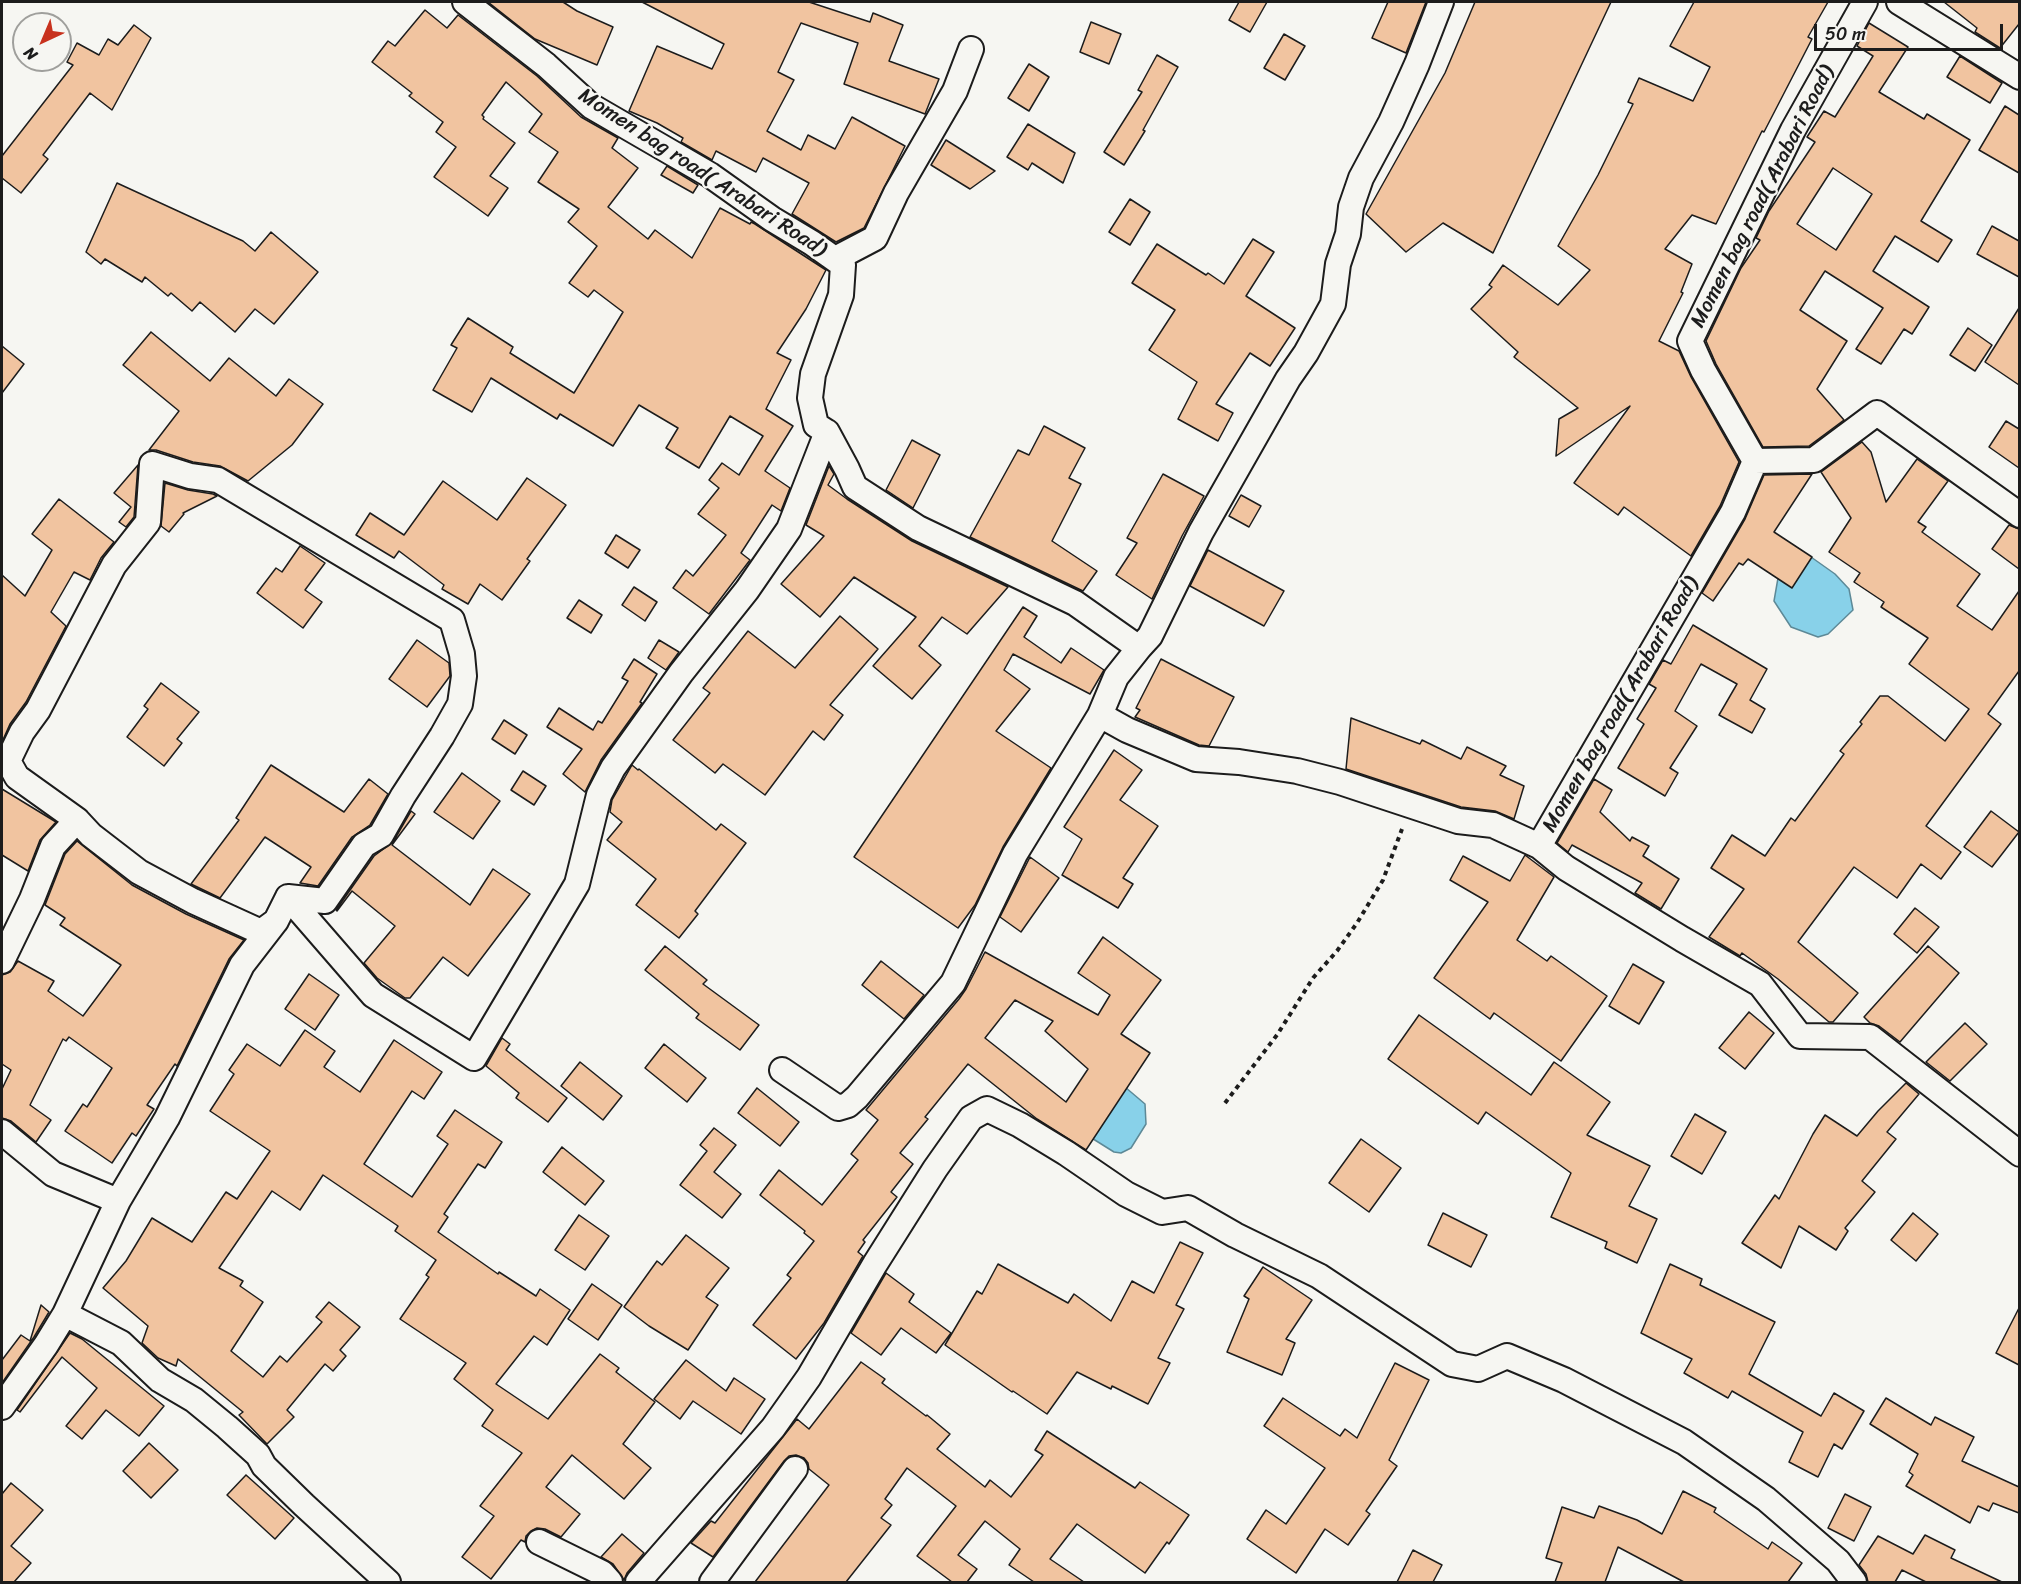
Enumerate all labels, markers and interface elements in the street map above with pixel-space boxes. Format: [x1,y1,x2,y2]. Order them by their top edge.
north arrow [12,12,72,72]
scale bar [1817,12,2006,50]
text: 50 m [1825,18,1866,50]
text: N [16,40,45,68]
street label: Momen bag road( Arabari Road) [1686,62,1840,332]
street label: Momen bag road( Arabari Road) [573,83,831,263]
street label: Momen bag road( Arabari Road) [1537,573,1705,837]

